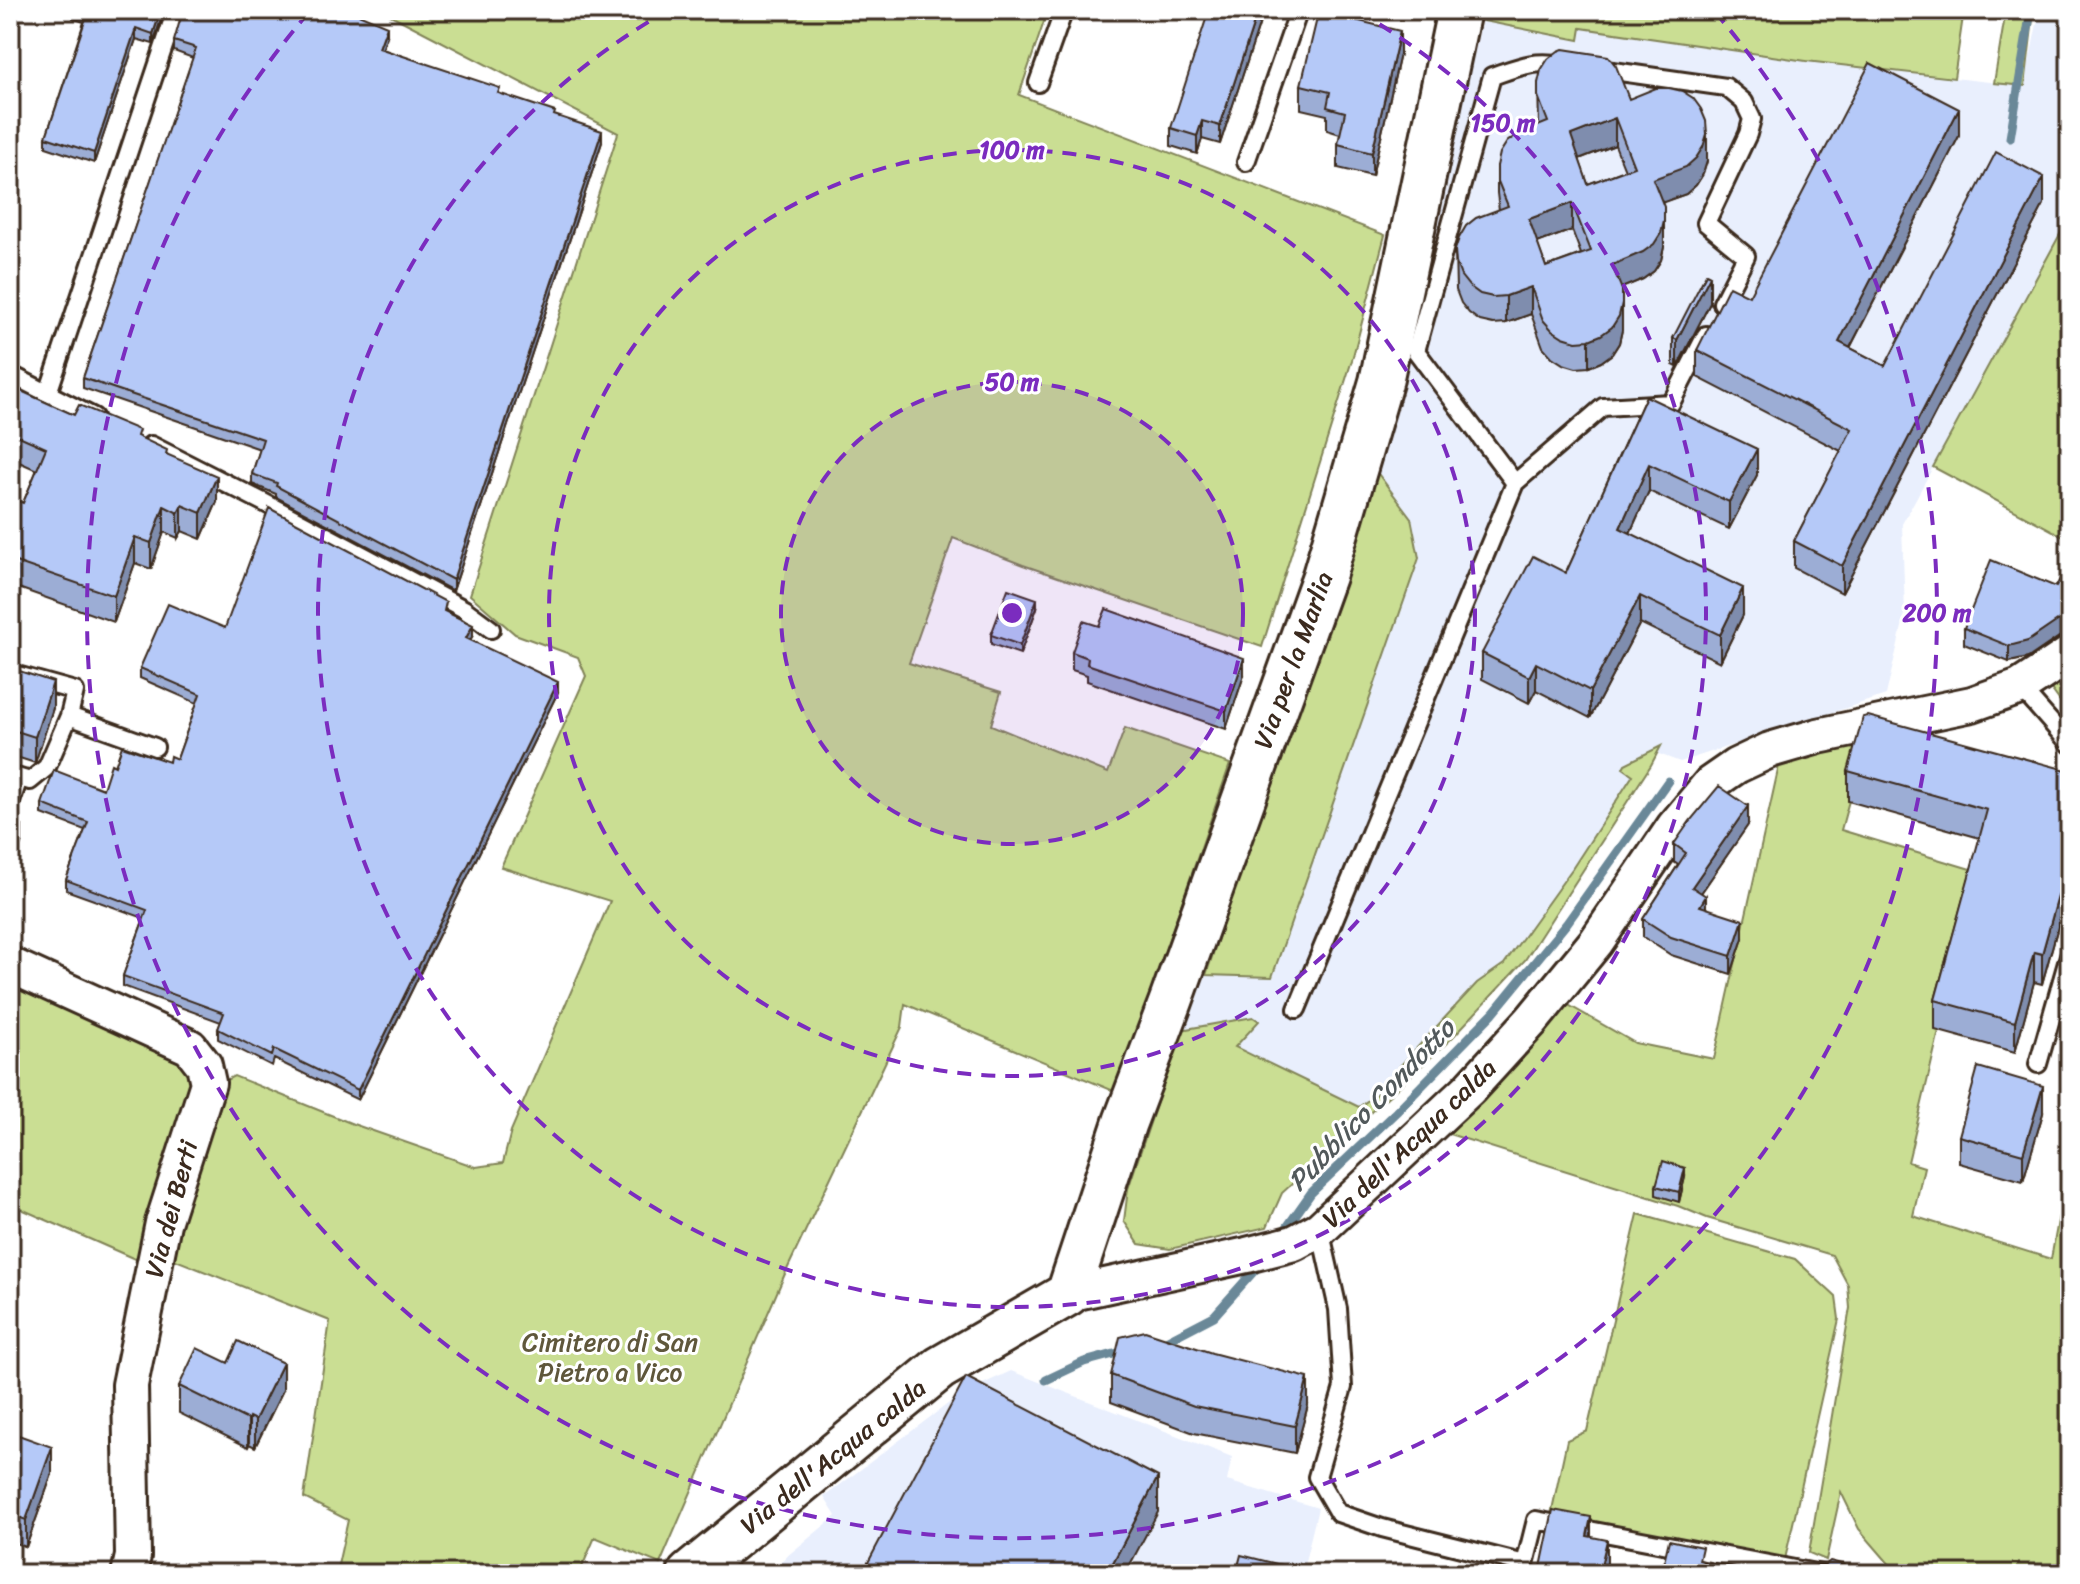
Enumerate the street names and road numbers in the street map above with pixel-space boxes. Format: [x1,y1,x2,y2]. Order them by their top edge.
street label: Via per la Marlia [1240,565,1346,755]
street label: Via dell'Acqua calda [1310,1047,1508,1239]
street label: Via dei Berti [131,1134,212,1283]
street label: Via dell'Acqua calda [729,1366,937,1546]

